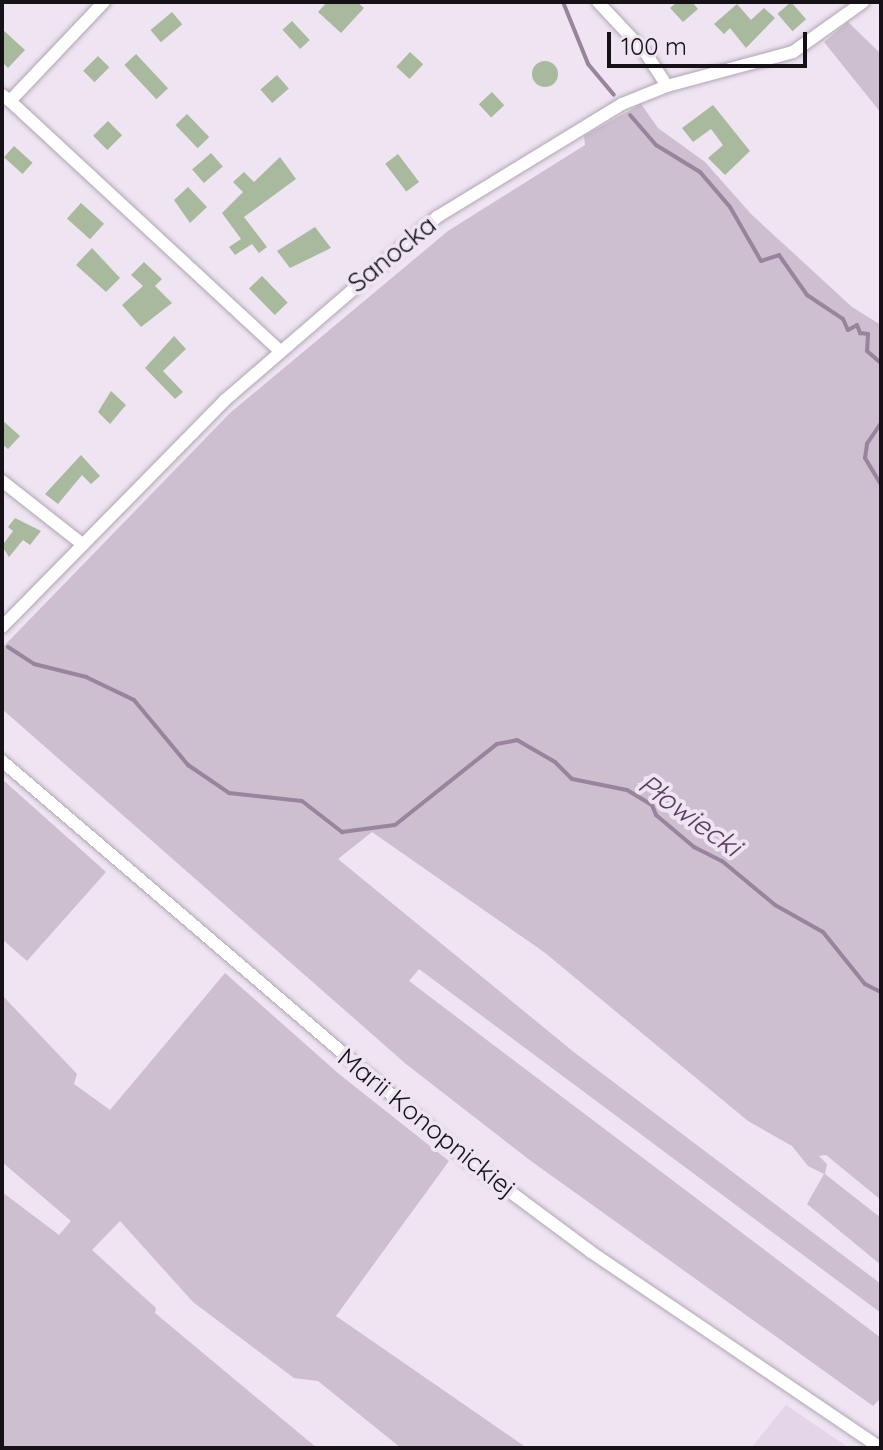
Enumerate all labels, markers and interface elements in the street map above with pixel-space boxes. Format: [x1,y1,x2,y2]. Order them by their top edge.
scale bar [611,16,811,66]
text: 100 m [621,31,687,61]
street label: Sanocka [342,209,442,299]
water label: Płowiecki [632,767,748,863]
street label: Marii Konopnickiej [332,1042,522,1204]

